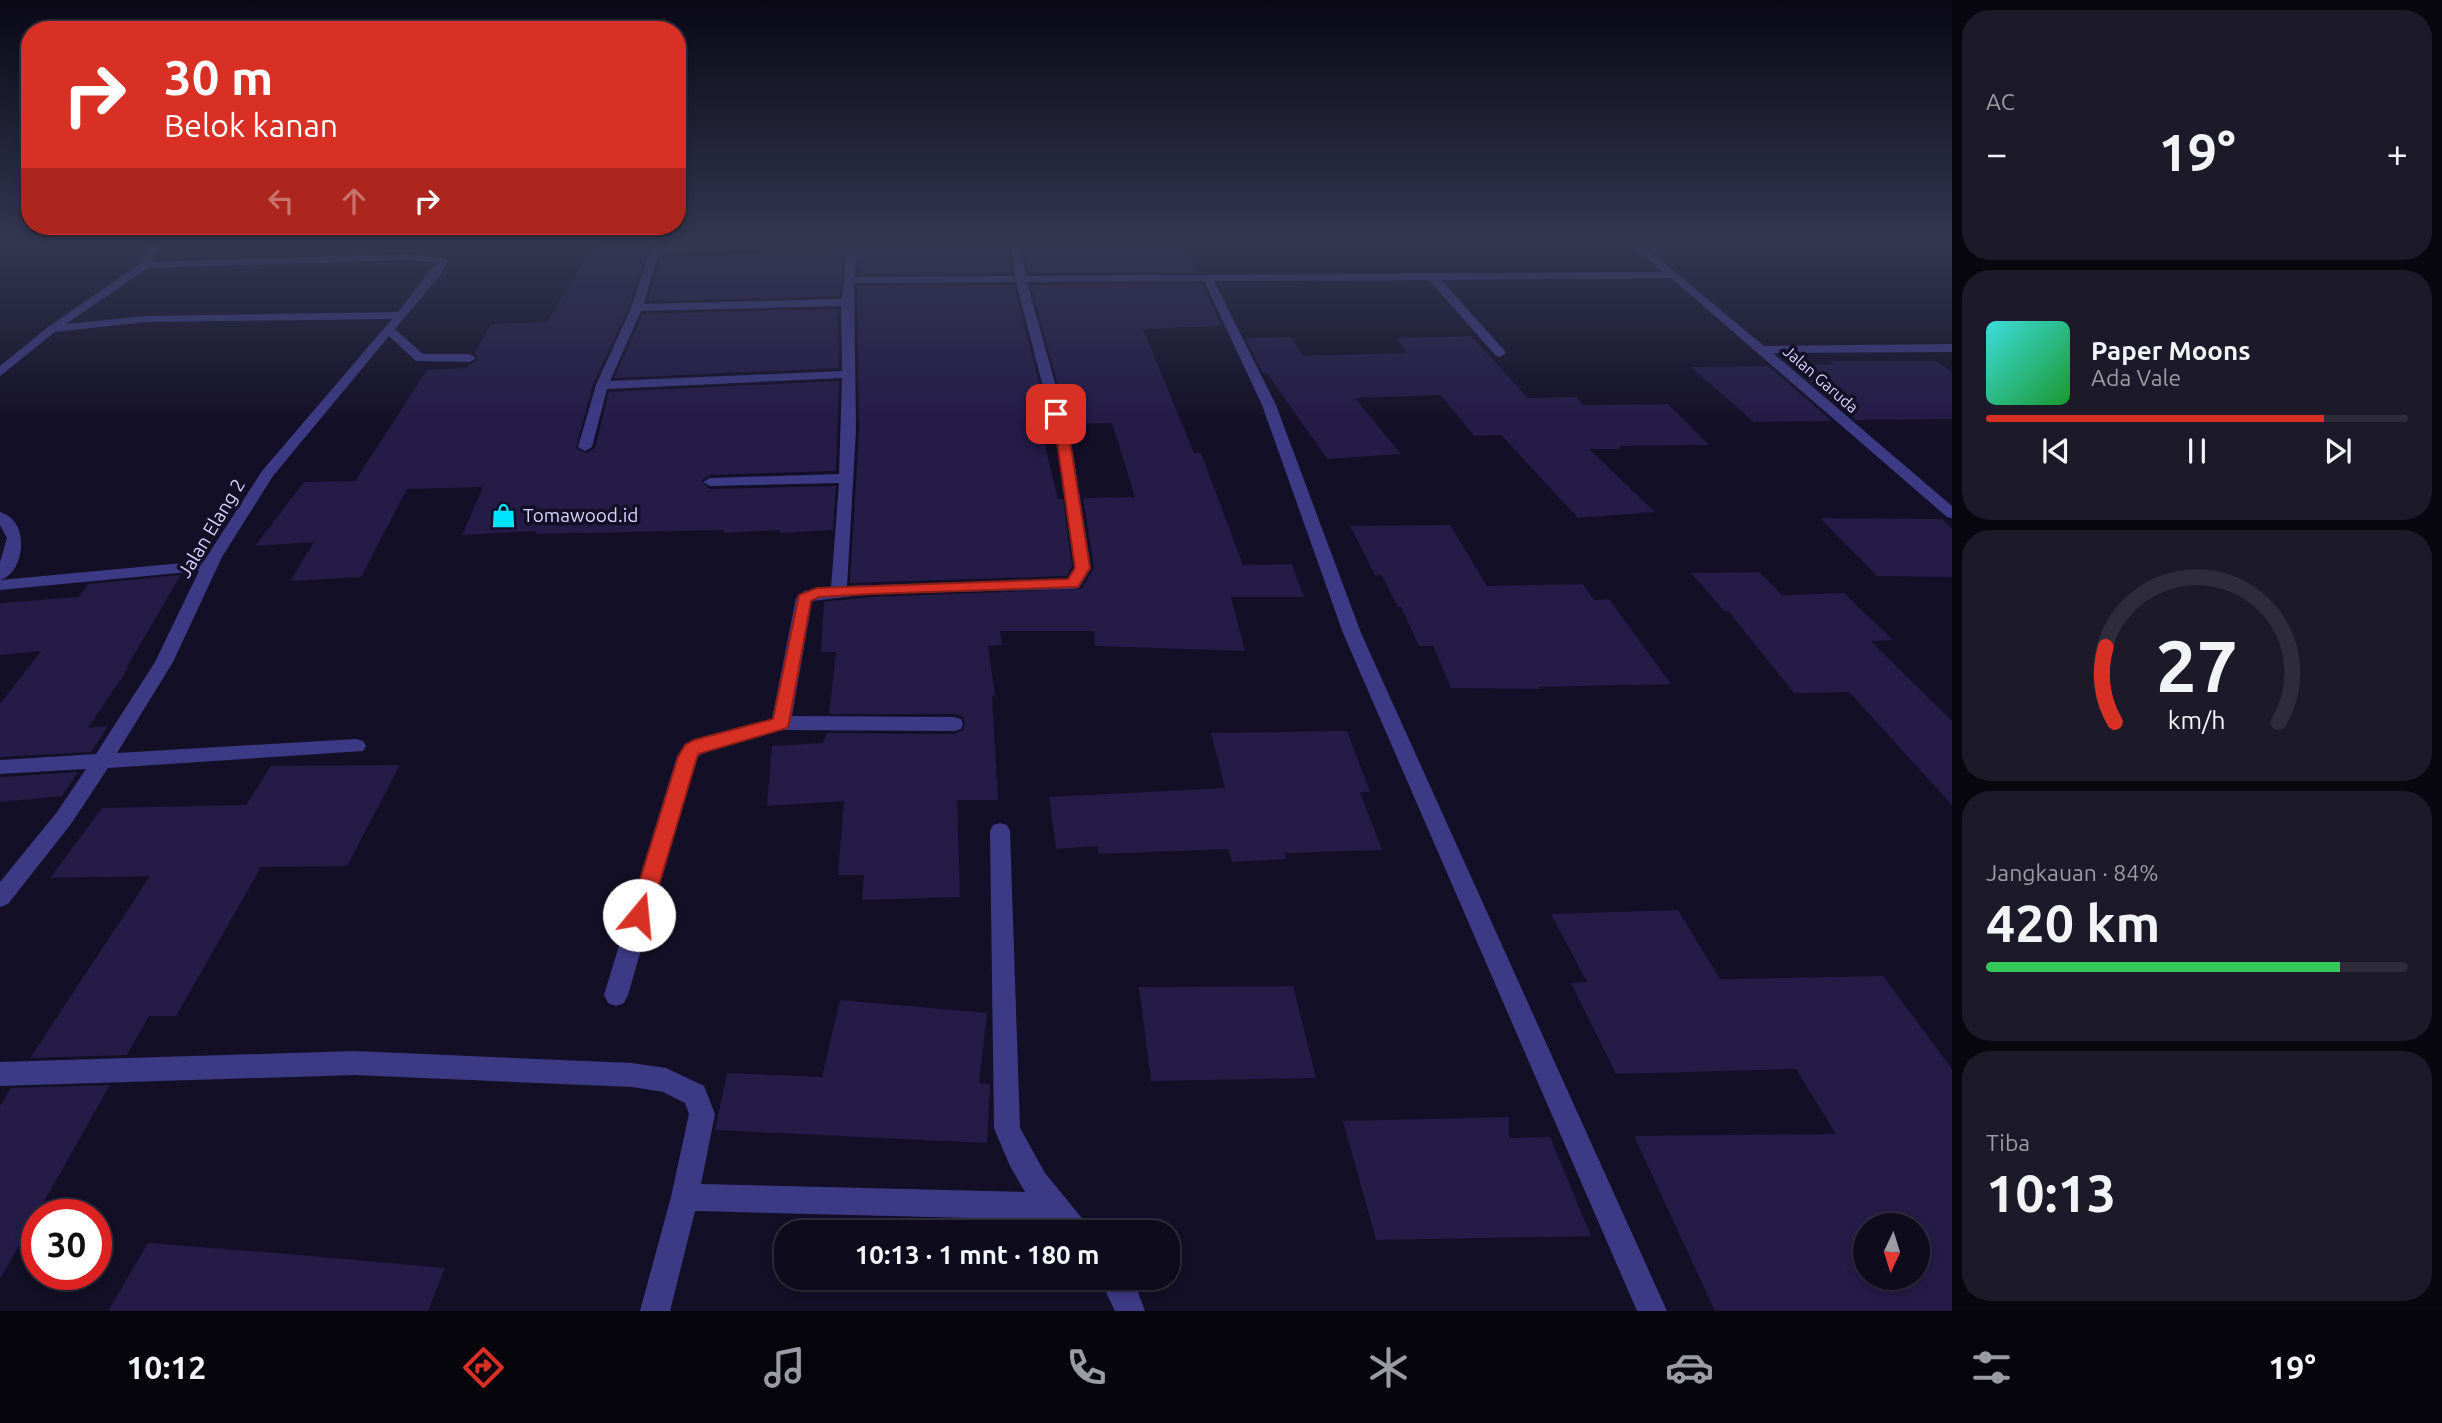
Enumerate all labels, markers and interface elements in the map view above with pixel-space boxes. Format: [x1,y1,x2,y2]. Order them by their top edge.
icon: right [49,49,140,140]
text: 30 m [164,49,273,104]
text: AC [1986,89,2015,114]
text: Belok kanan [164,107,338,143]
text: 19° [2158,123,2236,181]
text: − [1986,132,2007,174]
text: + [2387,132,2408,174]
icon: left [262,182,300,220]
icon: ahead [335,182,373,220]
icon: right [408,182,446,220]
text: Paper Moons [2091,336,2250,365]
street label: Jalan Garuda [1780,342,1862,416]
text: Ada Vale [2091,365,2181,390]
pin [1026,384,1086,444]
icon: arrive [1037,395,1075,433]
icon: previous [2037,432,2075,470]
icon: pause [2178,432,2216,470]
icon: next [2319,432,2357,470]
street label: Jalan Elang 2 [173,475,249,581]
shop icon: Tomawood.id [489,501,517,529]
place label: Tomawood.id [523,504,638,526]
text: 27 [2156,624,2238,706]
text: km/h [2168,705,2226,733]
text: Jangkauan · 84% [1986,860,2158,885]
position arrow [602,878,676,952]
text: 420 km [1986,894,2160,952]
text: Tiba [1986,1130,2030,1155]
text: 10:13 [1986,1164,2116,1222]
speed limit sign: 30 [21,1199,112,1290]
north arrow [1853,1213,1930,1290]
map controls [1853,1213,1930,1290]
text: 10:13 · 1 mnt · 180 m [855,1240,1099,1269]
icon: directions [459,1343,508,1392]
icon: music [760,1343,809,1392]
icon: phone [1062,1343,1111,1392]
icon: climate [1364,1343,1413,1392]
icon: car [1665,1343,1714,1392]
icon: filters [1967,1343,2016,1392]
text: 10:12 [126,1349,206,1385]
text: 19° [2268,1349,2316,1385]

